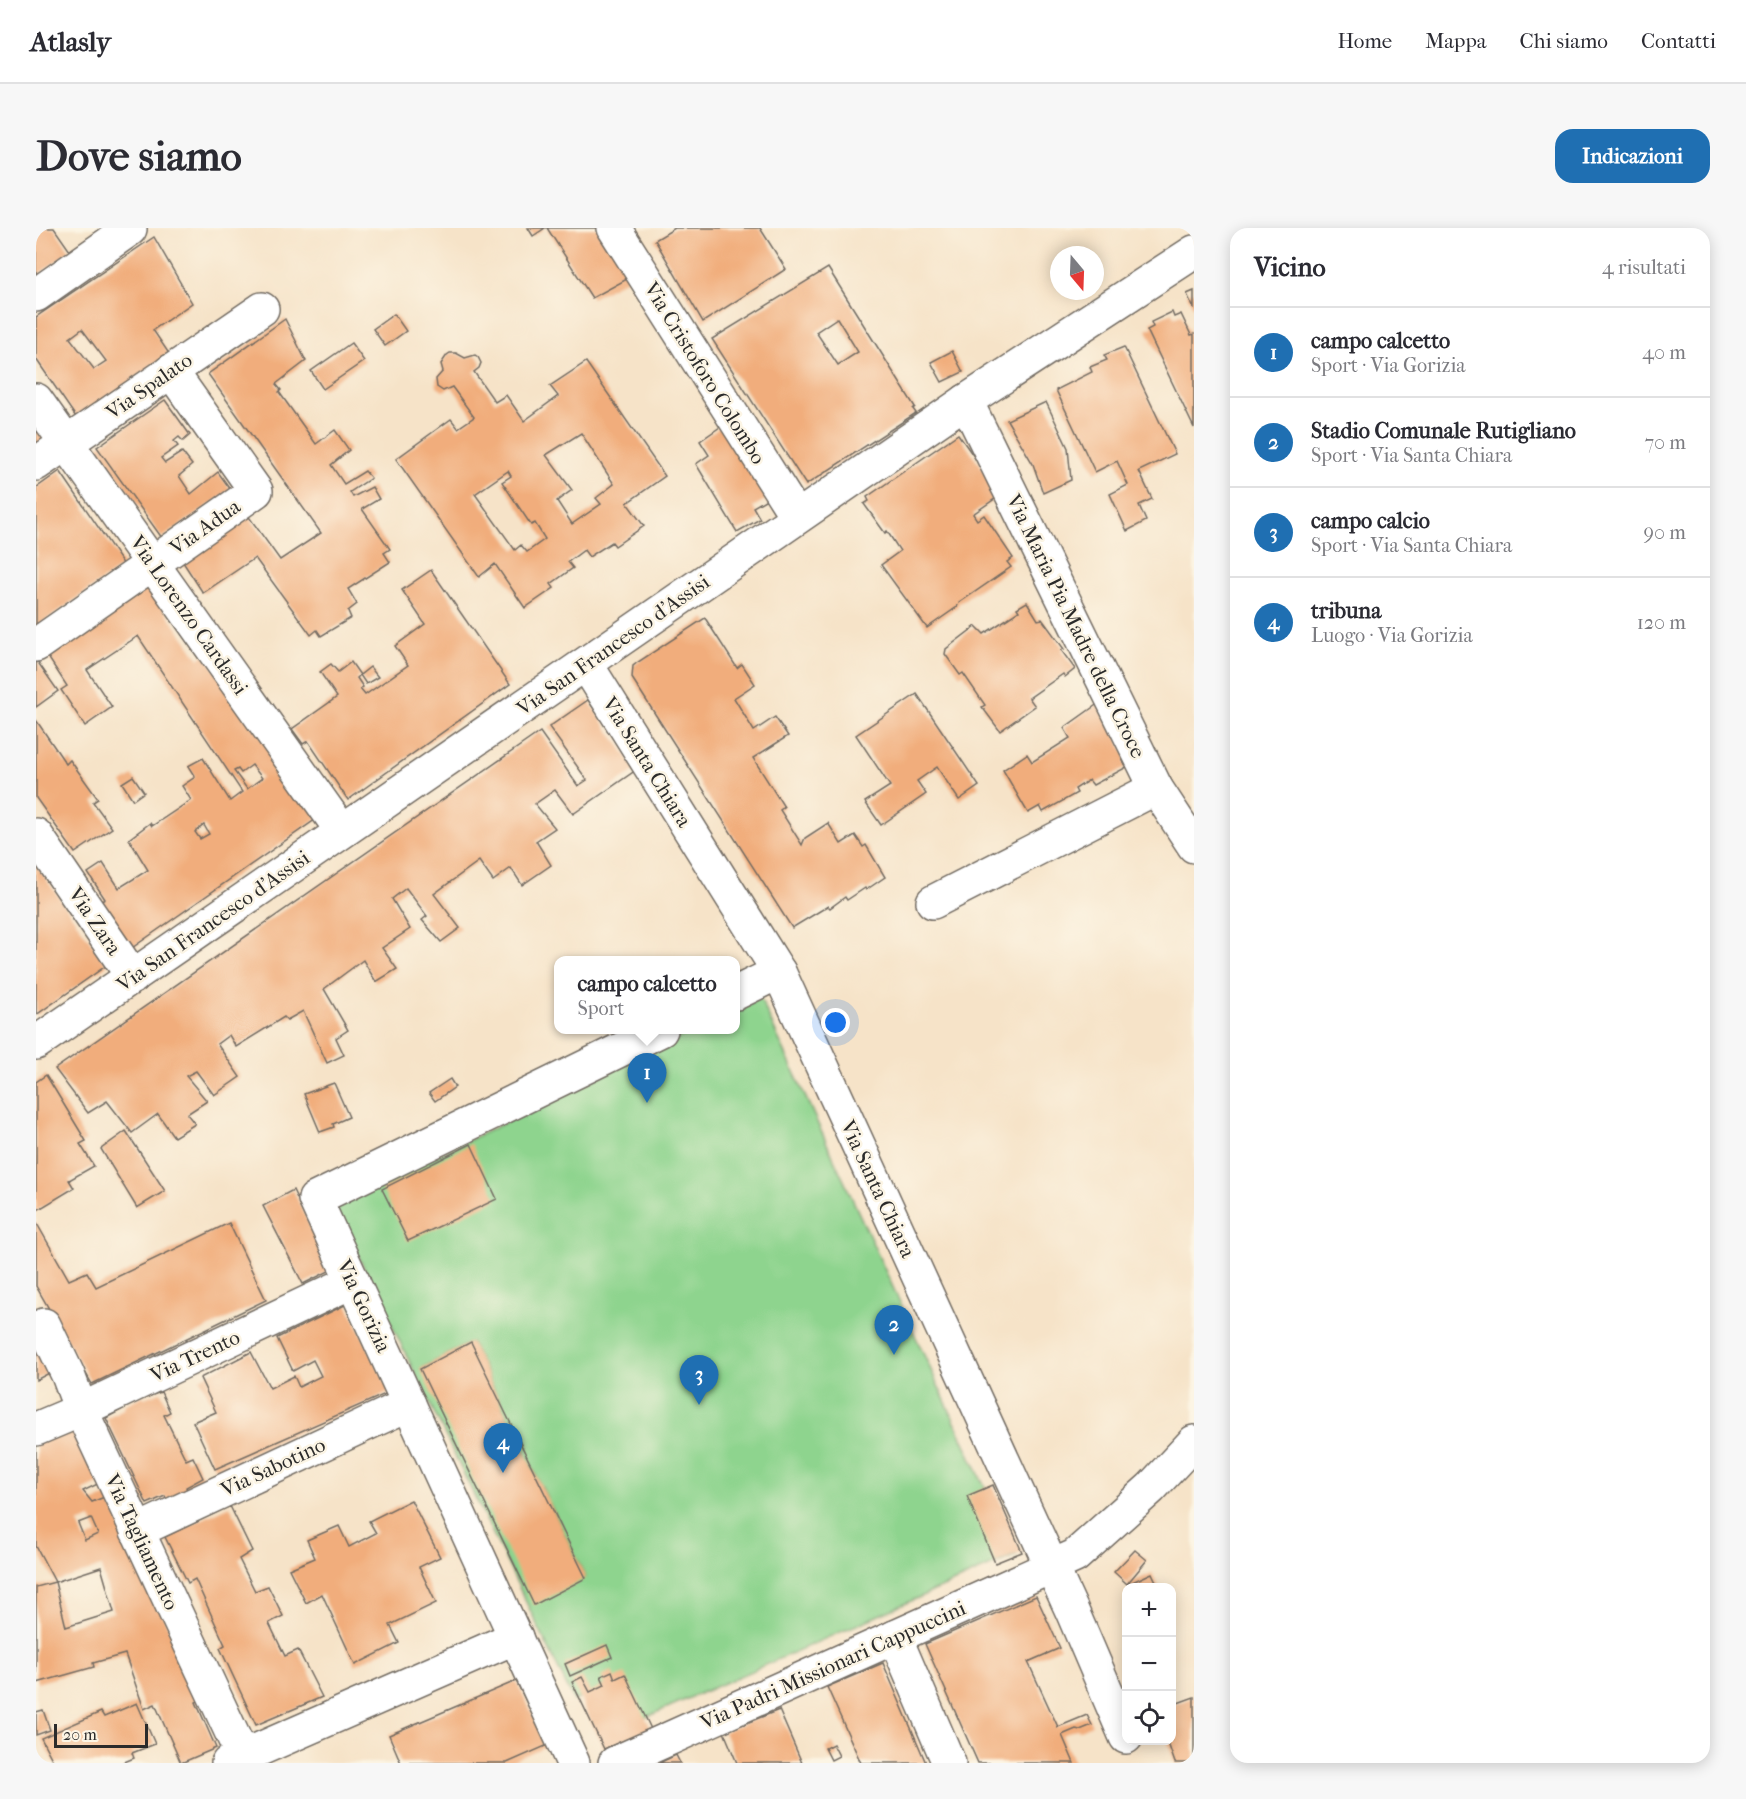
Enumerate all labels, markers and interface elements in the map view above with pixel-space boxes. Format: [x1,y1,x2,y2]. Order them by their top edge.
text: Atlasly [30,25,111,58]
text: Home [1338,29,1392,53]
text: Mappa [1425,29,1487,53]
text: Chi siamo [1520,29,1608,53]
text: Contatti [1641,29,1716,53]
button: Indicazioni [1555,129,1710,183]
text: Dove siamo [36,132,242,181]
north arrow [1050,246,1104,300]
text: Vicino [1254,252,1326,283]
text: 4 risultati [1602,256,1686,279]
street label: Via Cristoforo Colombo [639,277,771,468]
text: campo calcetto [1311,328,1450,354]
text: 1 [1270,341,1277,364]
text: 40 m [1642,341,1686,364]
street label: Via Spalato [100,348,197,425]
text: Sport · Via Gorizia [1311,354,1466,377]
text: Stadio Comunale Rutigliano [1311,418,1576,444]
text: 2 [1268,431,1279,454]
text: 70 m [1644,431,1686,454]
text: Sport · Via Santa Chiara [1311,444,1512,467]
street label: Via Maria Pia Madre della Croce [1001,489,1150,762]
street label: Via Adua [164,494,245,561]
text: campo calcio [1311,508,1430,534]
text: 3 [1269,521,1278,544]
text: 90 m [1644,521,1686,544]
street label: Via Lorenzo Cardassi [125,530,253,699]
text: Sport · Via Santa Chiara [1311,534,1512,557]
street label: Via San Francesco d'Assisi [511,569,714,721]
text: tribuna [1311,598,1381,624]
text: 4 [1268,611,1279,634]
text: 120 m [1637,611,1686,634]
text: Luogo · Via Gorizia [1311,624,1473,647]
street label: Via Santa Chiara [597,692,697,832]
street label: Via San Francesco d'Assisi [111,845,314,997]
street label: Via Zara [63,882,127,960]
popup [554,956,740,1034]
text: campo calcetto [577,971,717,997]
text: Sport [577,997,624,1020]
your location [821,1008,850,1037]
pin: 1 [628,1054,666,1103]
street label: Via Santa Chiara [835,1116,920,1262]
street label: Via Gorizia [332,1255,396,1357]
pin: 2 [874,1306,914,1355]
street label: Via Trento [145,1325,244,1388]
pin: 3 [680,1356,718,1405]
pin: 4 [484,1424,522,1473]
street label: Via Sabotino [216,1432,329,1502]
street label: Via Tagliamento [100,1469,184,1614]
map controls [1122,1583,1176,1745]
button: + [1122,1583,1176,1637]
street label: Via Padri Missionari Cappuccini [696,1596,969,1735]
button: − [1122,1637,1176,1691]
button: locate [1122,1691,1176,1745]
scale bar [54,1721,148,1748]
text: 20 m [63,1725,97,1744]

